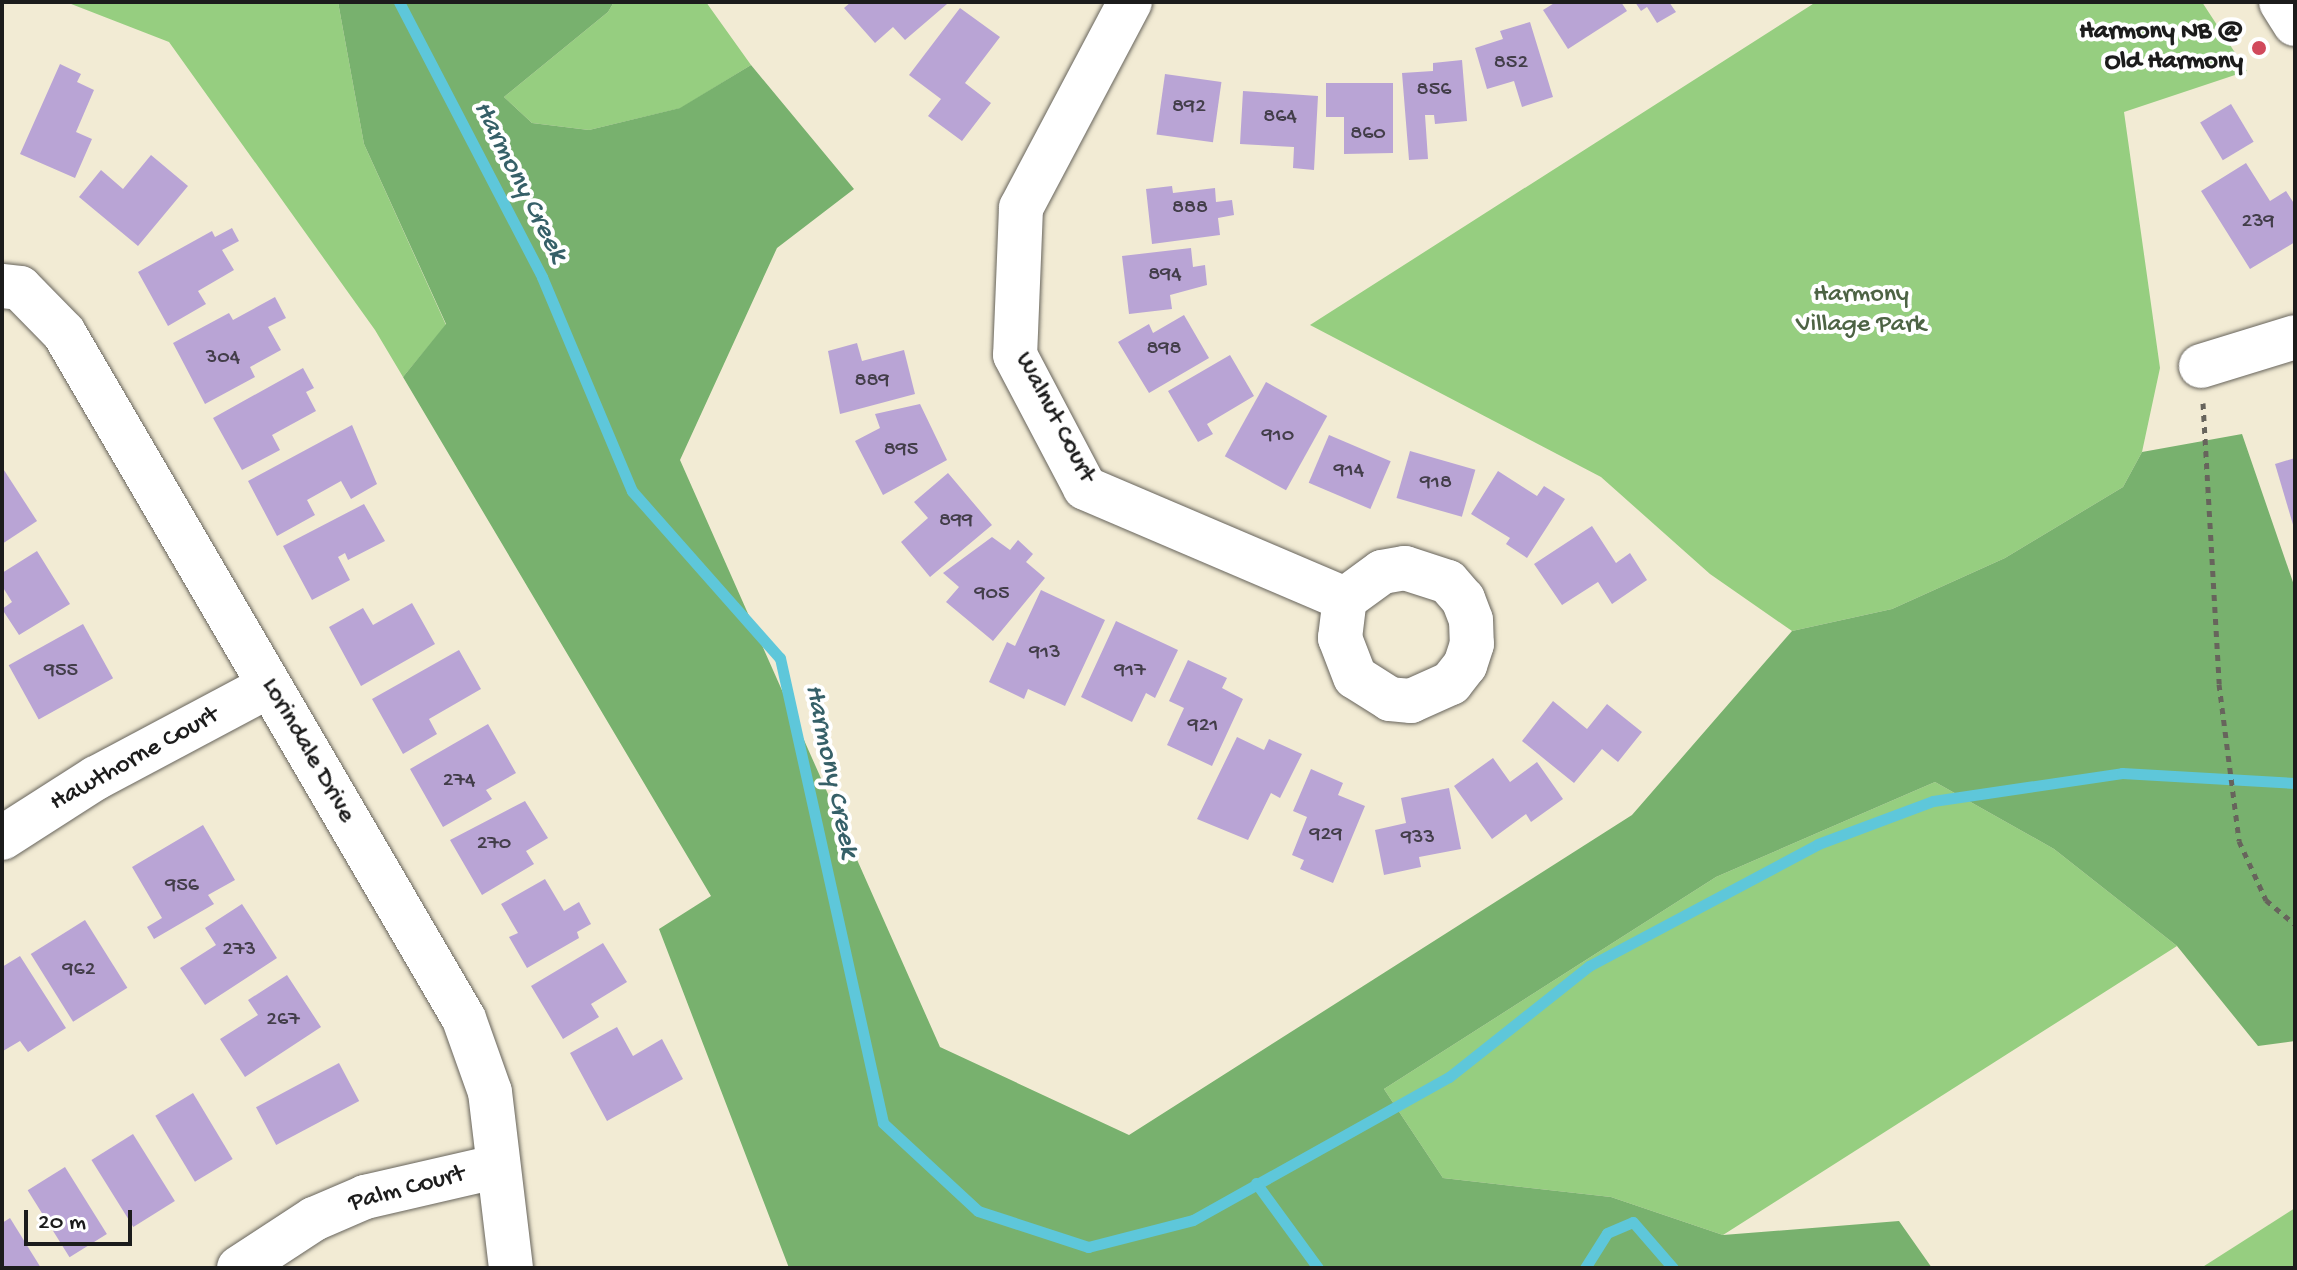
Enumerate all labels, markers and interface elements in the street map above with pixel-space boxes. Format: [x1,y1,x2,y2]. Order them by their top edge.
place label: Harmony NB @ Old Harmony [2079,17,2243,78]
marker: Harmony NB @ Old Harmony [2250,39,2268,57]
house number: 852 [1494,51,1528,77]
house number: 856 [1417,78,1451,104]
house number: 892 [1172,95,1206,121]
water label: Harmony Creek [464,96,574,268]
house number: 864 [1263,105,1297,131]
house number: 860 [1350,122,1386,148]
house number: 888 [1172,196,1208,222]
house number: 239 [2241,210,2275,236]
house number: 894 [1148,263,1182,289]
park label: Harmony Village Park [1796,280,1926,342]
house number: 898 [1146,337,1182,363]
house number: 304 [206,346,240,372]
street label: Walnut Court [1007,347,1101,489]
house number: 889 [854,369,890,395]
house number: 910 [1262,424,1294,450]
house number: 895 [884,438,918,464]
house number: 914 [1334,459,1364,485]
house number: 918 [1420,471,1452,497]
house number: 899 [939,509,973,535]
house number: 905 [974,582,1010,608]
house number: 913 [1029,641,1061,667]
house number: 955 [44,659,78,685]
house number: 917 [1114,659,1146,685]
street label: Lorindale Drive [253,673,361,829]
water label: Harmony Creek [795,681,865,861]
street label: Hawthorne Court [45,701,225,819]
house number: 921 [1188,714,1218,740]
house number: 274 [443,769,475,795]
house number: 929 [1310,823,1342,849]
house number: 933 [1401,826,1435,852]
house number: 270 [477,832,511,858]
house number: 956 [165,874,199,900]
house number: 273 [222,938,256,964]
house number: 962 [63,958,95,984]
house number: 267 [266,1008,300,1034]
street label: Palm Court [346,1160,468,1220]
scale bar [28,1194,136,1244]
text: 20 m [38,1209,86,1238]

